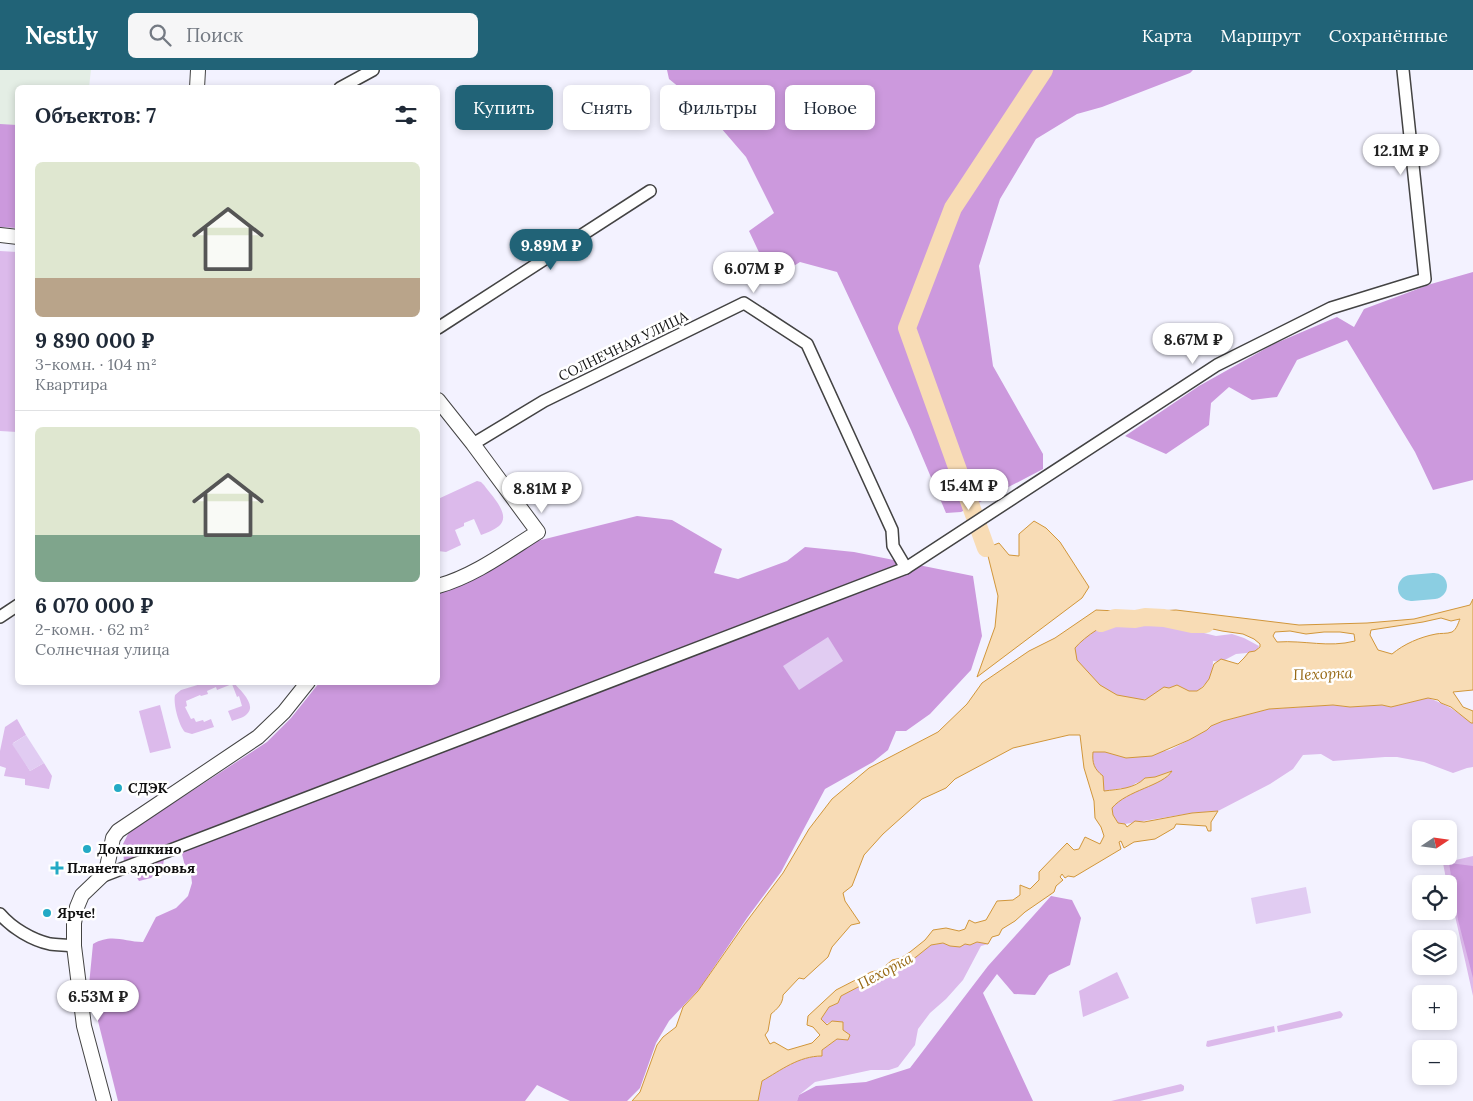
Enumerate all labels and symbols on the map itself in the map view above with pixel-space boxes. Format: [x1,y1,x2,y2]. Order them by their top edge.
pin: 12.1M ₽ [1355,134,1447,176]
pin: 9.89M ₽ [505,228,597,271]
pin: 6.07M ₽ [708,252,800,294]
street label: СОЛНЕЧНАЯ УЛИЦА [555,307,691,385]
pin: 8.67M ₽ [1147,322,1239,365]
pin: 15.4M ₽ [923,468,1015,511]
pin: 8.81M ₽ [496,472,588,514]
water label: Пехорка [1293,663,1354,684]
place label: СДЭК [128,779,168,797]
marker: СДЭК [112,782,124,794]
north arrow [1412,820,1458,865]
place label: Домашкино [97,840,181,858]
marker: Домашкино [81,843,93,855]
place label: Планета здоровья [67,859,195,877]
marker: Планета здоровья [51,862,63,874]
place label: Ярче! [57,904,95,922]
marker: Ярче! [41,907,53,919]
water label: Пехорка [854,948,916,993]
pin: 6.53M ₽ [52,980,144,1022]

